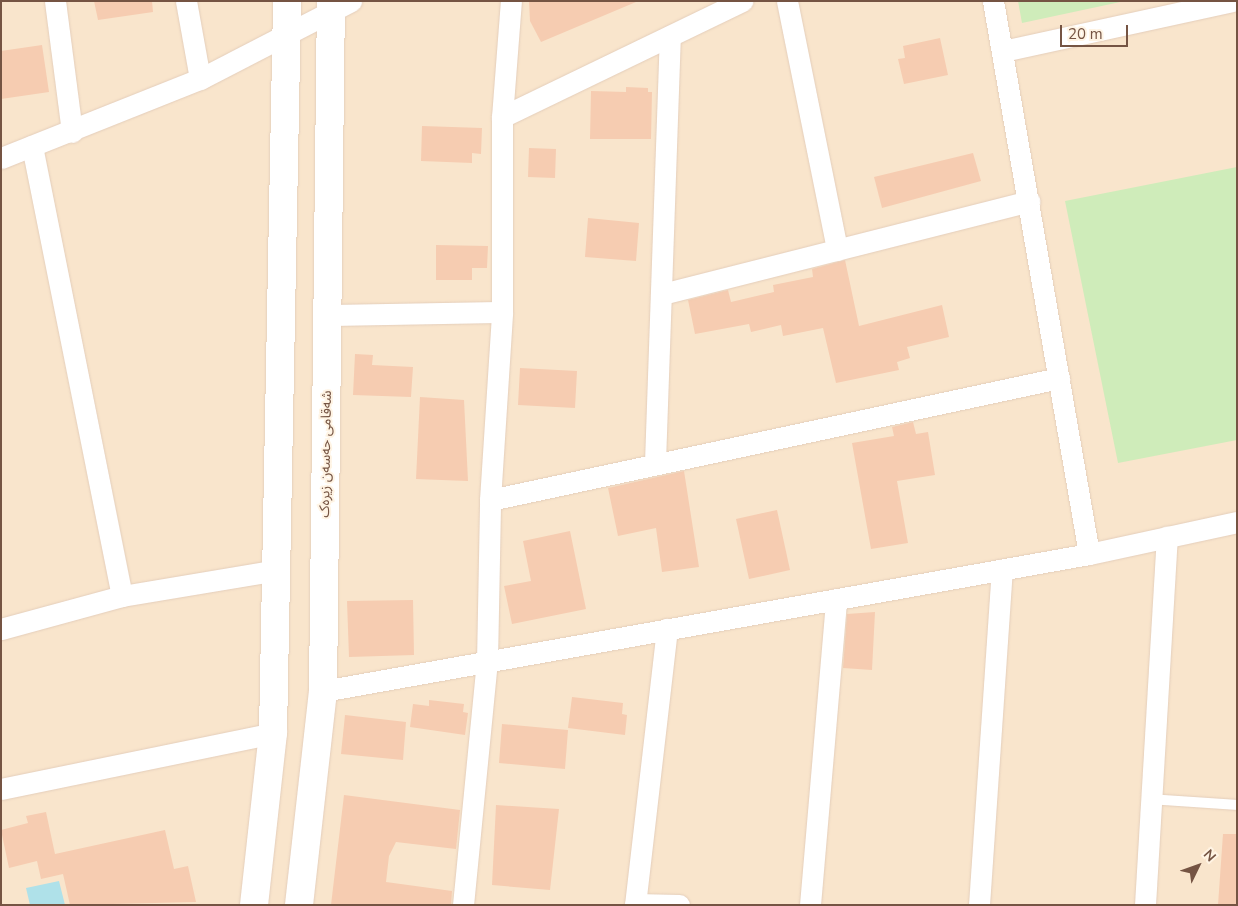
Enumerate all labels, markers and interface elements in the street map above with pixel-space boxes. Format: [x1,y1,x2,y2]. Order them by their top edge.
scale bar [1063,15,1130,47]
text: 20 m [1068,24,1103,44]
street label: شەقامی حەسەن زیرەک [316,390,336,518]
north arrow [1173,841,1223,891]
text: N [1199,845,1220,866]

